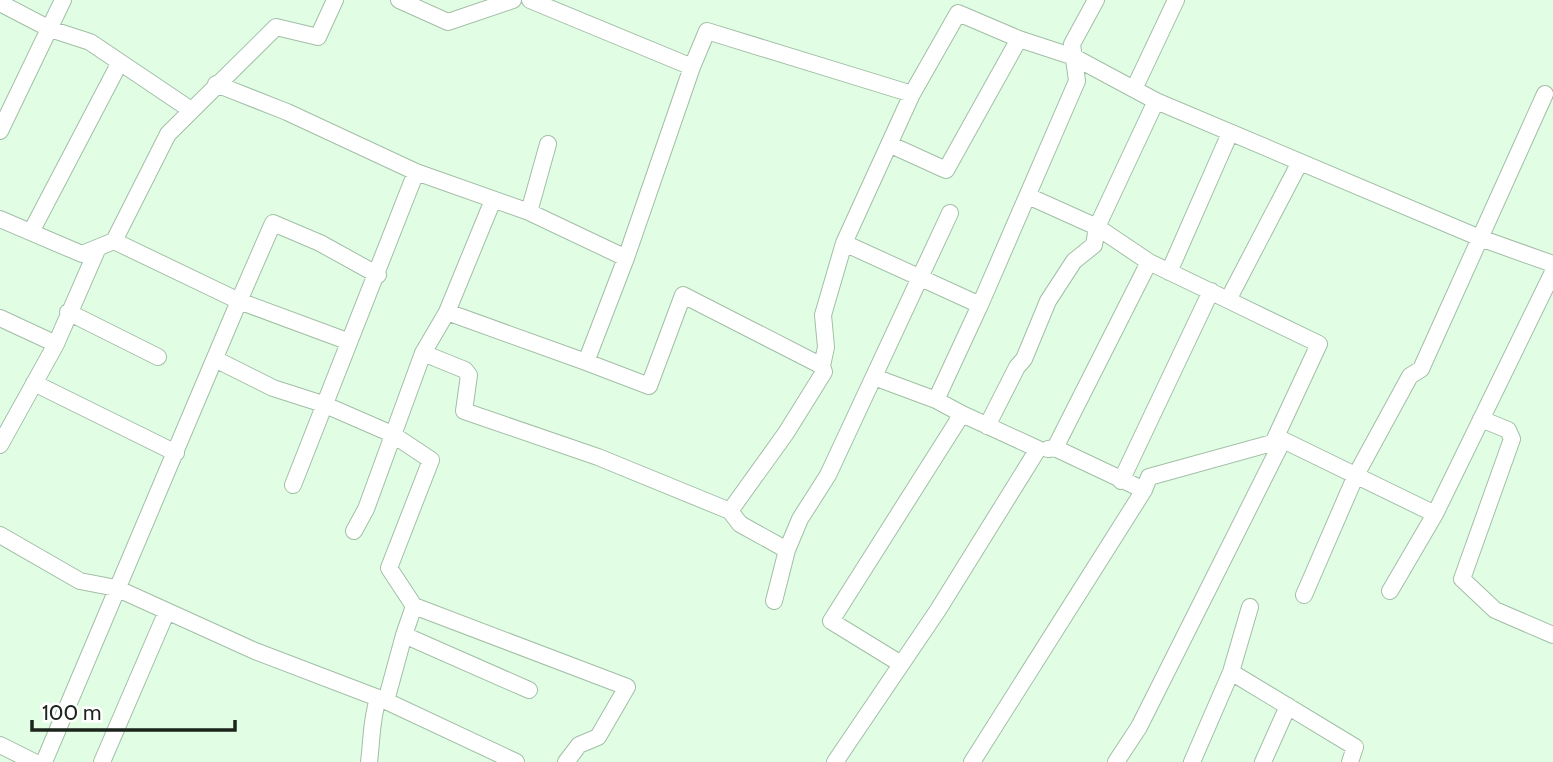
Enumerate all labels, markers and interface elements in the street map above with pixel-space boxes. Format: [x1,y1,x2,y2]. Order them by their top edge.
scale bar [32,688,234,732]
text: 100 m [42,700,101,725]

